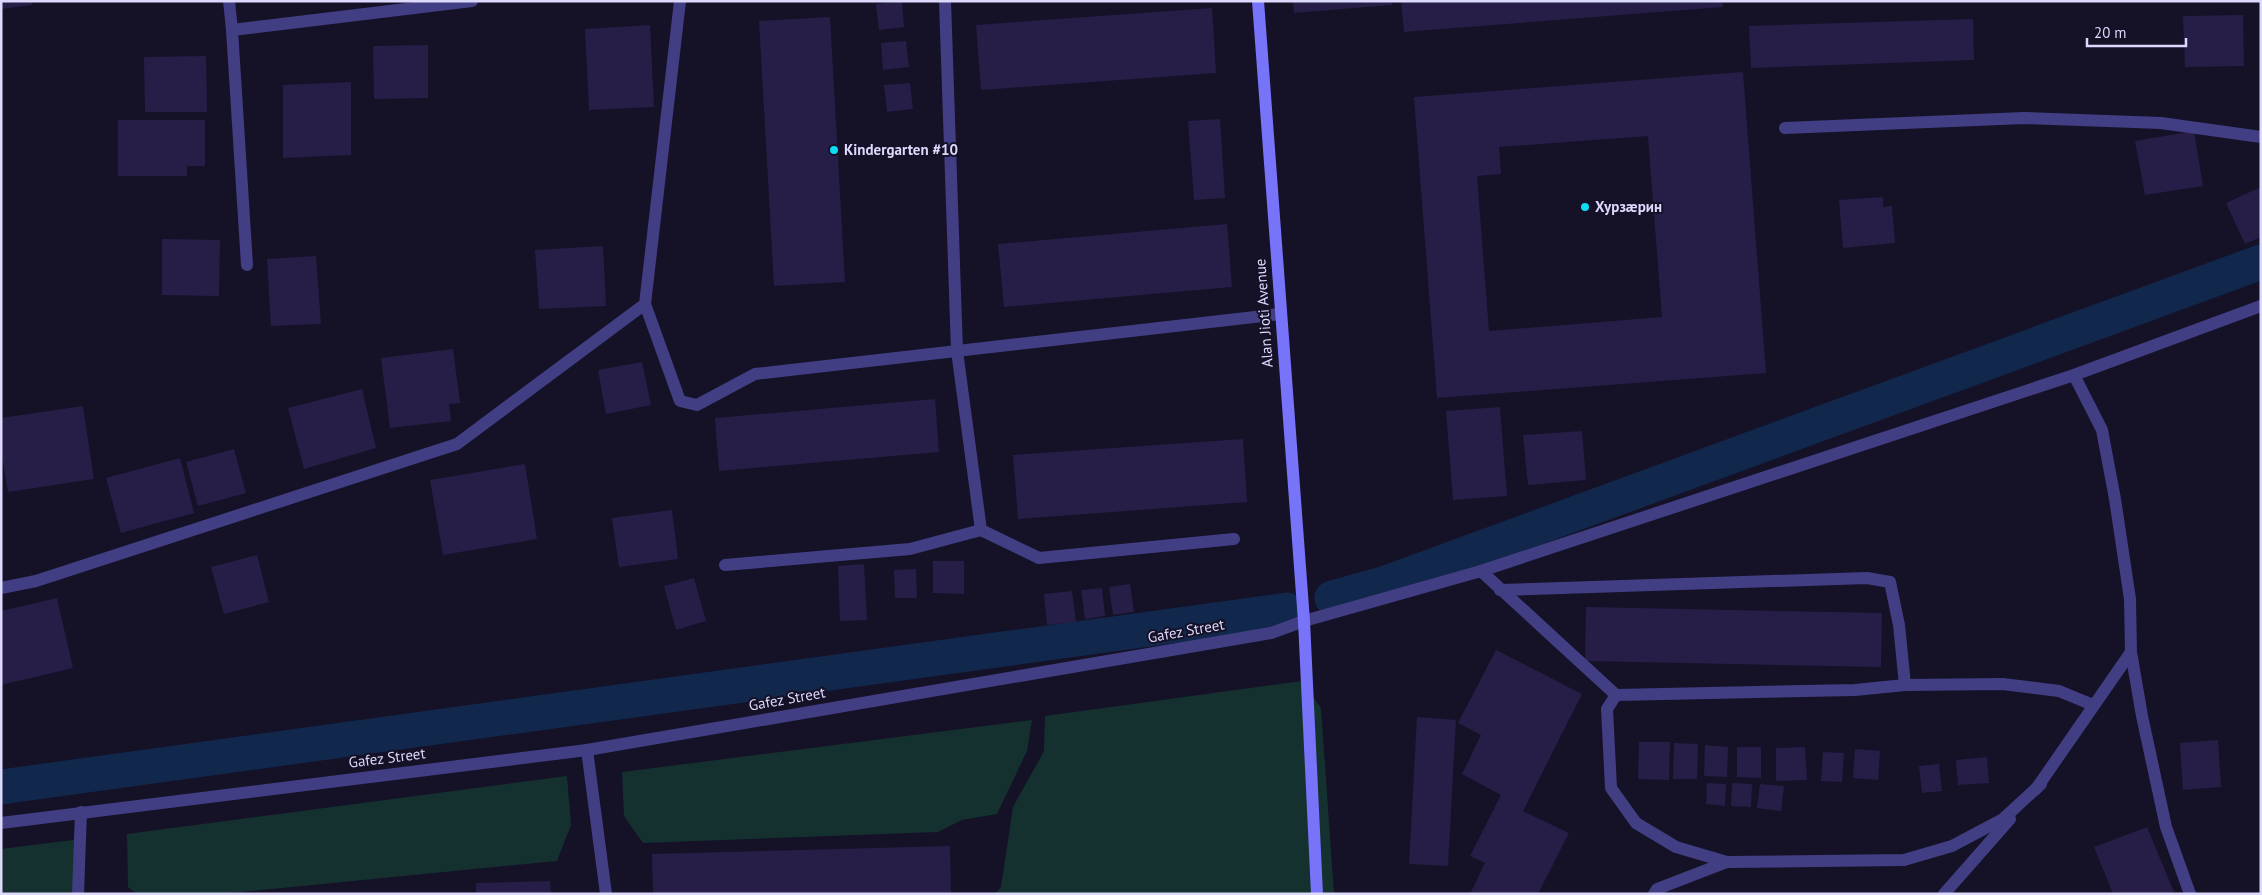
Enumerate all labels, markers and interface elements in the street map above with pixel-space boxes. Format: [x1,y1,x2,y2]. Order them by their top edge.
scale bar [2087,15,2186,47]
text: 20 m [2094,23,2127,42]
place label: Kindergarten #10 [844,140,958,159]
marker: Kindergarten #10 [828,144,840,156]
place label: Хурзæрин [1595,197,1662,216]
marker: Хурзæрин [1579,201,1591,213]
street label: Alan Jioti Avenue [1250,258,1277,368]
street label: Gafez Street [1146,614,1226,647]
street label: Gafez Street [747,682,827,715]
street label: Gafez Street [347,743,426,772]

